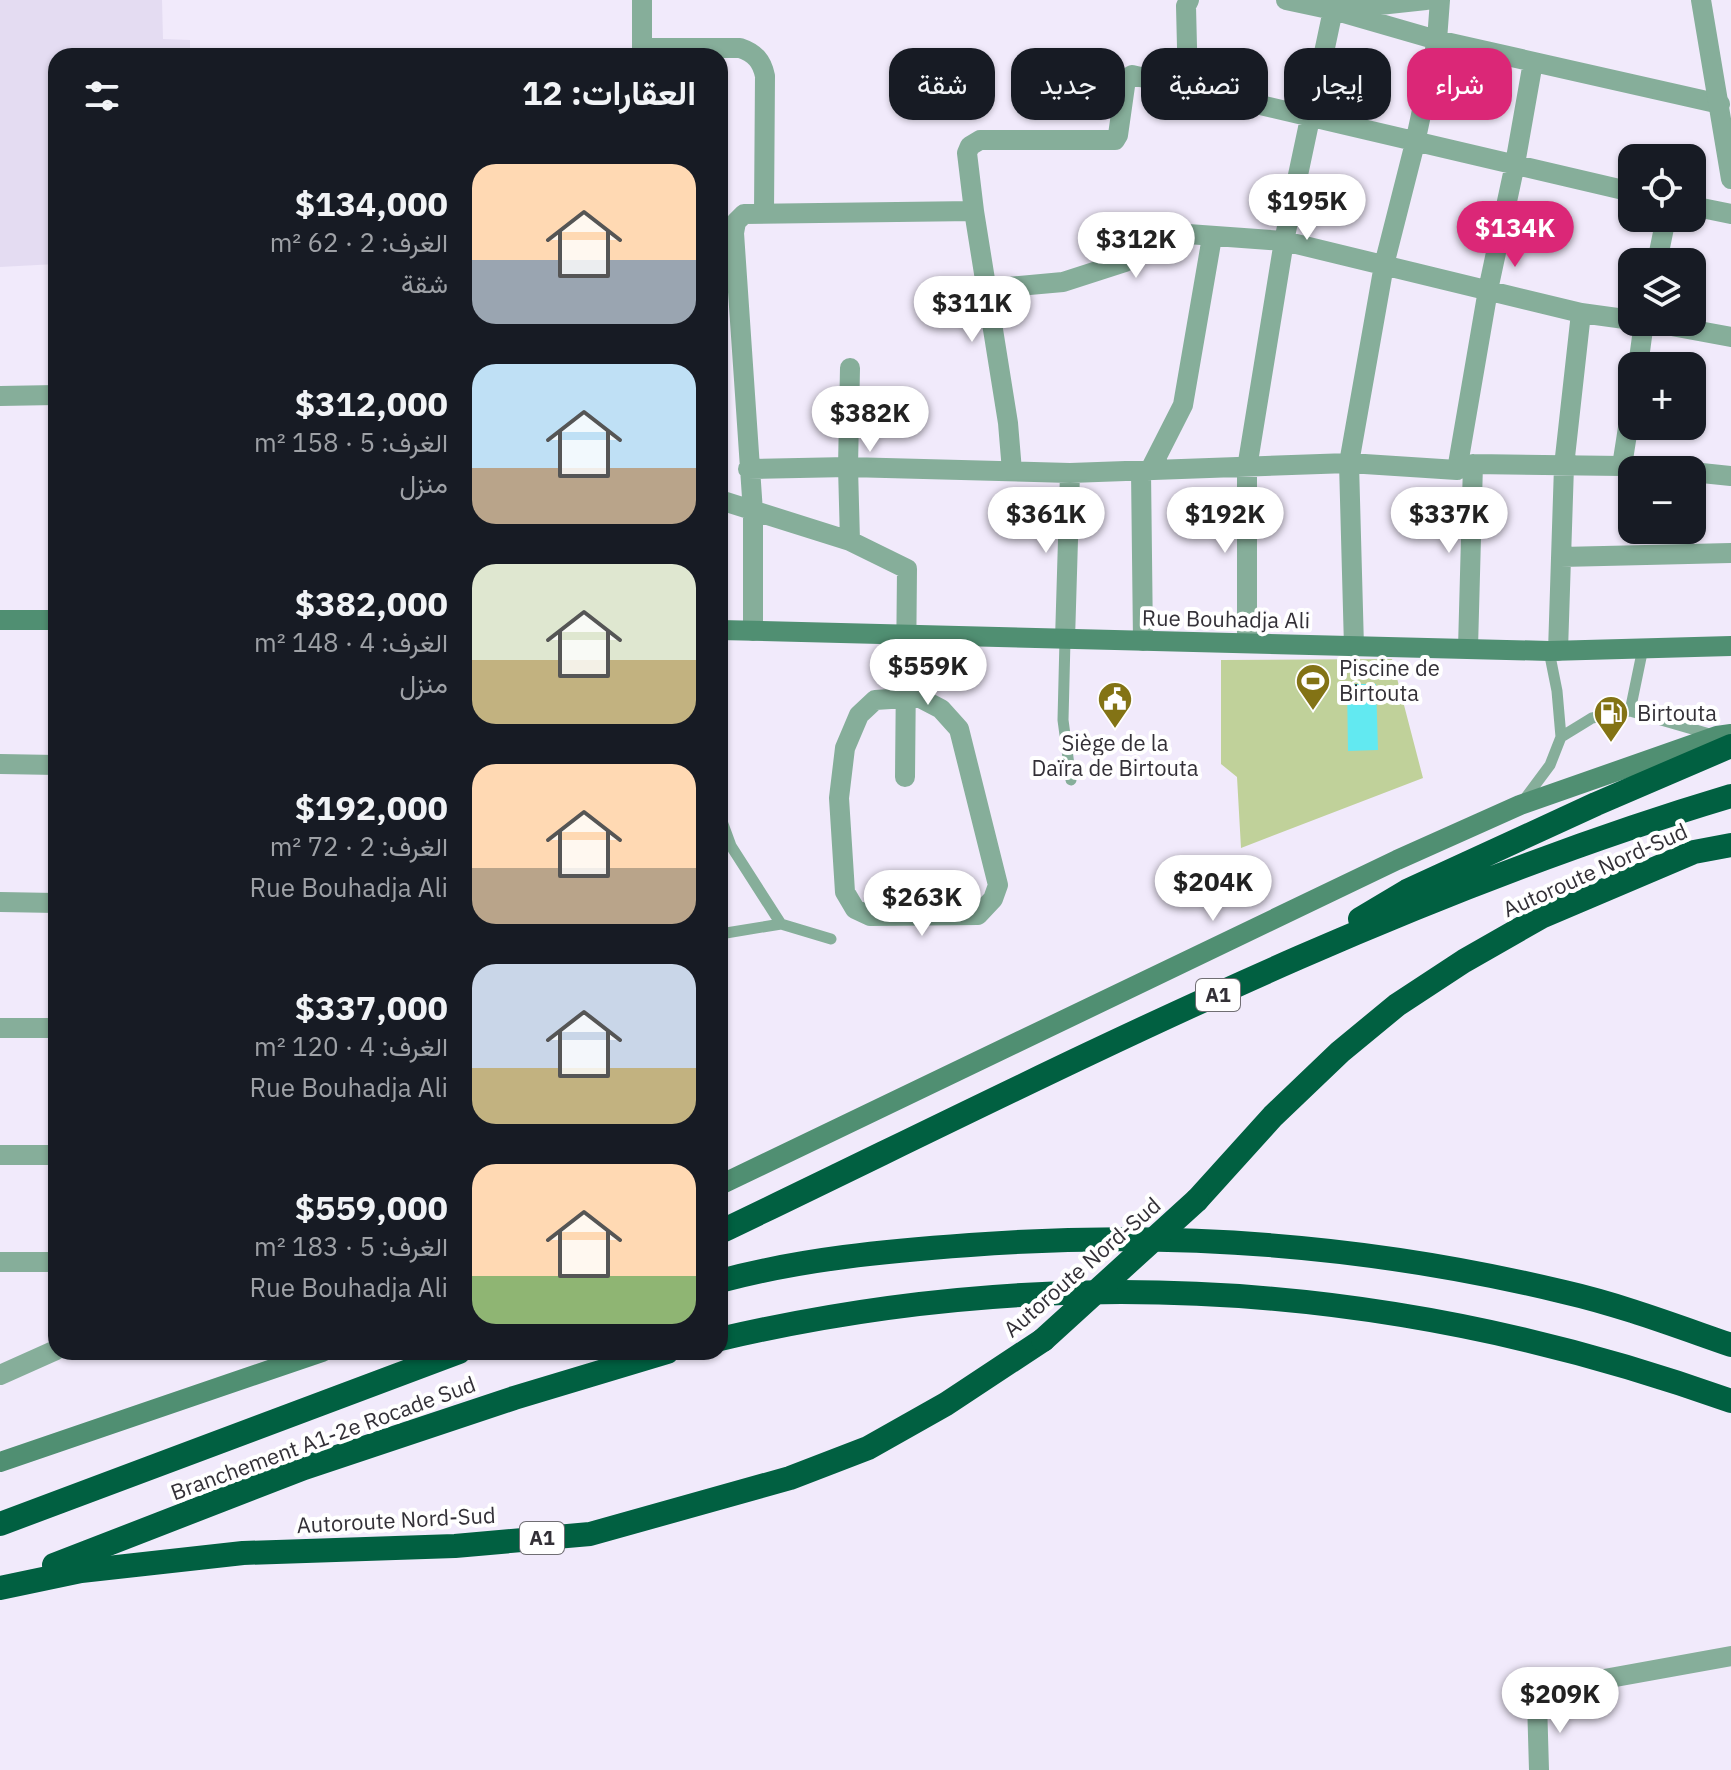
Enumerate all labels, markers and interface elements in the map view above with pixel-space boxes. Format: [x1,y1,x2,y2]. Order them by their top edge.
chip: شقة [889,48,995,120]
chip: جديد [1011,48,1125,120]
chip: تصفية [1141,48,1268,120]
chip: إيجار [1284,48,1391,120]
chip: شراء [1407,48,1512,120]
text: العقارات: 12 [522,70,696,114]
icon: filters [80,74,124,118]
map controls [1618,144,1706,544]
button: locate [1618,144,1706,232]
pin: $195K [1251,174,1363,242]
text: $134,000 [295,181,448,225]
text: $195K [1267,183,1347,217]
icon: home [536,196,632,292]
pin: $134K [1459,201,1571,269]
text: $134K [1475,210,1555,244]
pin: $312K [1080,212,1192,280]
text: $312K [1096,221,1176,255]
text: الغرف: 2 · 62 m² [270,225,448,259]
button: layers [1618,248,1706,336]
text: شقة [401,266,448,300]
pin: $311K [916,276,1028,344]
text: $311K [932,285,1012,319]
button: + [1618,352,1706,440]
text: $312,000 [295,381,448,425]
pin: $382K [814,386,926,454]
text: $382K [830,395,910,429]
icon: home [536,396,632,492]
text: الغرف: 5 · 158 m² [254,425,448,459]
button: − [1618,456,1706,544]
text: منزل [399,466,448,500]
pin: $361K [990,487,1102,555]
pin: $192K [1169,487,1281,555]
pin: $337K [1393,487,1505,555]
text: $361K [1006,496,1086,530]
text: $192K [1185,496,1265,530]
text: $337K [1409,496,1489,530]
text: $382,000 [295,581,448,625]
icon: home [536,596,632,692]
street label: Rue Bouhadja Ali [1142,603,1310,634]
text: الغرف: 4 · 148 m² [254,625,448,659]
pin: $559K [872,639,984,707]
text: $559K [888,648,968,682]
place label: Piscine de Birtouta [1339,653,1440,707]
sports icon: Piscine de Birtouta [1294,662,1332,712]
text: منزل [399,666,448,700]
public building icon: Siège de la Daïra de Birtouta [1096,680,1134,730]
fuel station icon: Birtouta [1592,694,1630,744]
place label: Birtouta [1637,698,1717,727]
place label: Siège de la Daïra de Birtouta [1032,728,1199,782]
text: $192,000 [295,785,448,829]
icon: home [536,796,632,892]
street label: Autoroute Nord-Sud [1498,816,1692,923]
text: الغرف: 2 · 72 m² [270,829,448,863]
pin: $204K [1157,855,1269,923]
text: $204K [1173,864,1253,898]
text: Rue Bouhadja Ali [249,870,448,904]
pin: $263K [866,870,978,938]
text: $263K [882,879,962,913]
road number: A1 [1196,979,1240,1011]
text: $337,000 [295,985,448,1029]
icon: home [536,996,632,1092]
text: الغرف: 4 · 120 m² [254,1029,448,1063]
text: Rue Bouhadja Ali [249,1070,448,1104]
text: $559,000 [295,1185,448,1229]
street label: Autoroute Nord-Sud [997,1190,1166,1343]
icon: home [536,1196,632,1292]
text: الغرف: 5 · 183 m² [254,1229,448,1263]
text: Rue Bouhadja Ali [249,1270,448,1304]
street label: Branchement A1-2e Rocade Sud [166,1369,479,1506]
street label: Autoroute Nord-Sud [296,1500,496,1539]
road number: A1 [520,1522,564,1554]
pin: $209K [1504,1667,1616,1735]
text: $209K [1520,1676,1600,1710]

